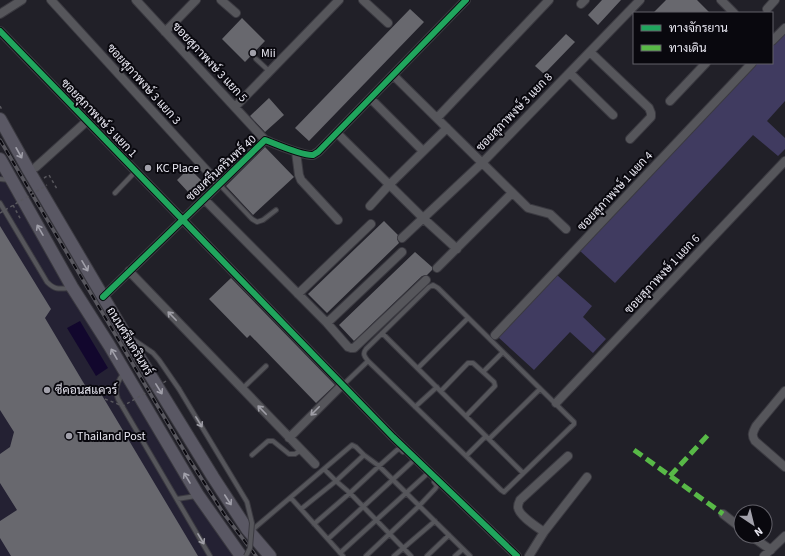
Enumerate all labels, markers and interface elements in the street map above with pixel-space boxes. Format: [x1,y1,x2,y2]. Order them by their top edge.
legend [633,12,773,64]
street label: ซอยสุภาพงษ์ 3 แยก 5 [168,19,251,106]
text: ทางจักรยาน [669,20,728,37]
street label: ซอยสุภาพงษ์ 3 แยก 3 [103,40,185,129]
text: ทางเดิน [669,40,707,57]
place label: Mii [261,45,276,62]
marker: Mii [248,48,258,58]
street label: ซอยสุภาพงษ์ 3 แยก 8 [472,69,556,155]
street label: ซอยสุภาพงษ์ 3 แยก 1 [57,75,141,162]
street label: ซอยศรีนครินทร์ 40 [182,131,260,206]
one-way arrow [16,147,24,159]
street label: ซอยสุภาพงษ์ 1 แยก 4 [574,148,657,235]
place label: KC Place [156,160,199,177]
marker: KC Place [143,163,153,173]
one-way arrow [36,224,43,236]
street label: ซอยสุภาพงษ์ 1 แยก 6 [621,231,704,318]
one-way arrow [81,260,89,272]
street label: ถนนศรีนครินทร์ [102,304,157,379]
one-way arrow [167,311,177,321]
one-way arrow [109,348,117,360]
place label: ซีคอนสแควร์ [55,382,118,399]
one-way arrow [155,383,163,395]
marker: ซีคอนสแควร์ [42,385,52,395]
one-way arrow [257,405,266,415]
one-way arrow [310,407,320,416]
one-way arrow [196,416,204,428]
place label: Thailand Post [77,428,146,445]
marker: Thailand Post [64,431,74,441]
one-way arrow [183,472,191,484]
one-way arrow [223,494,232,505]
north arrow [733,504,773,544]
text: N [751,524,766,540]
one-way arrow [197,533,205,544]

